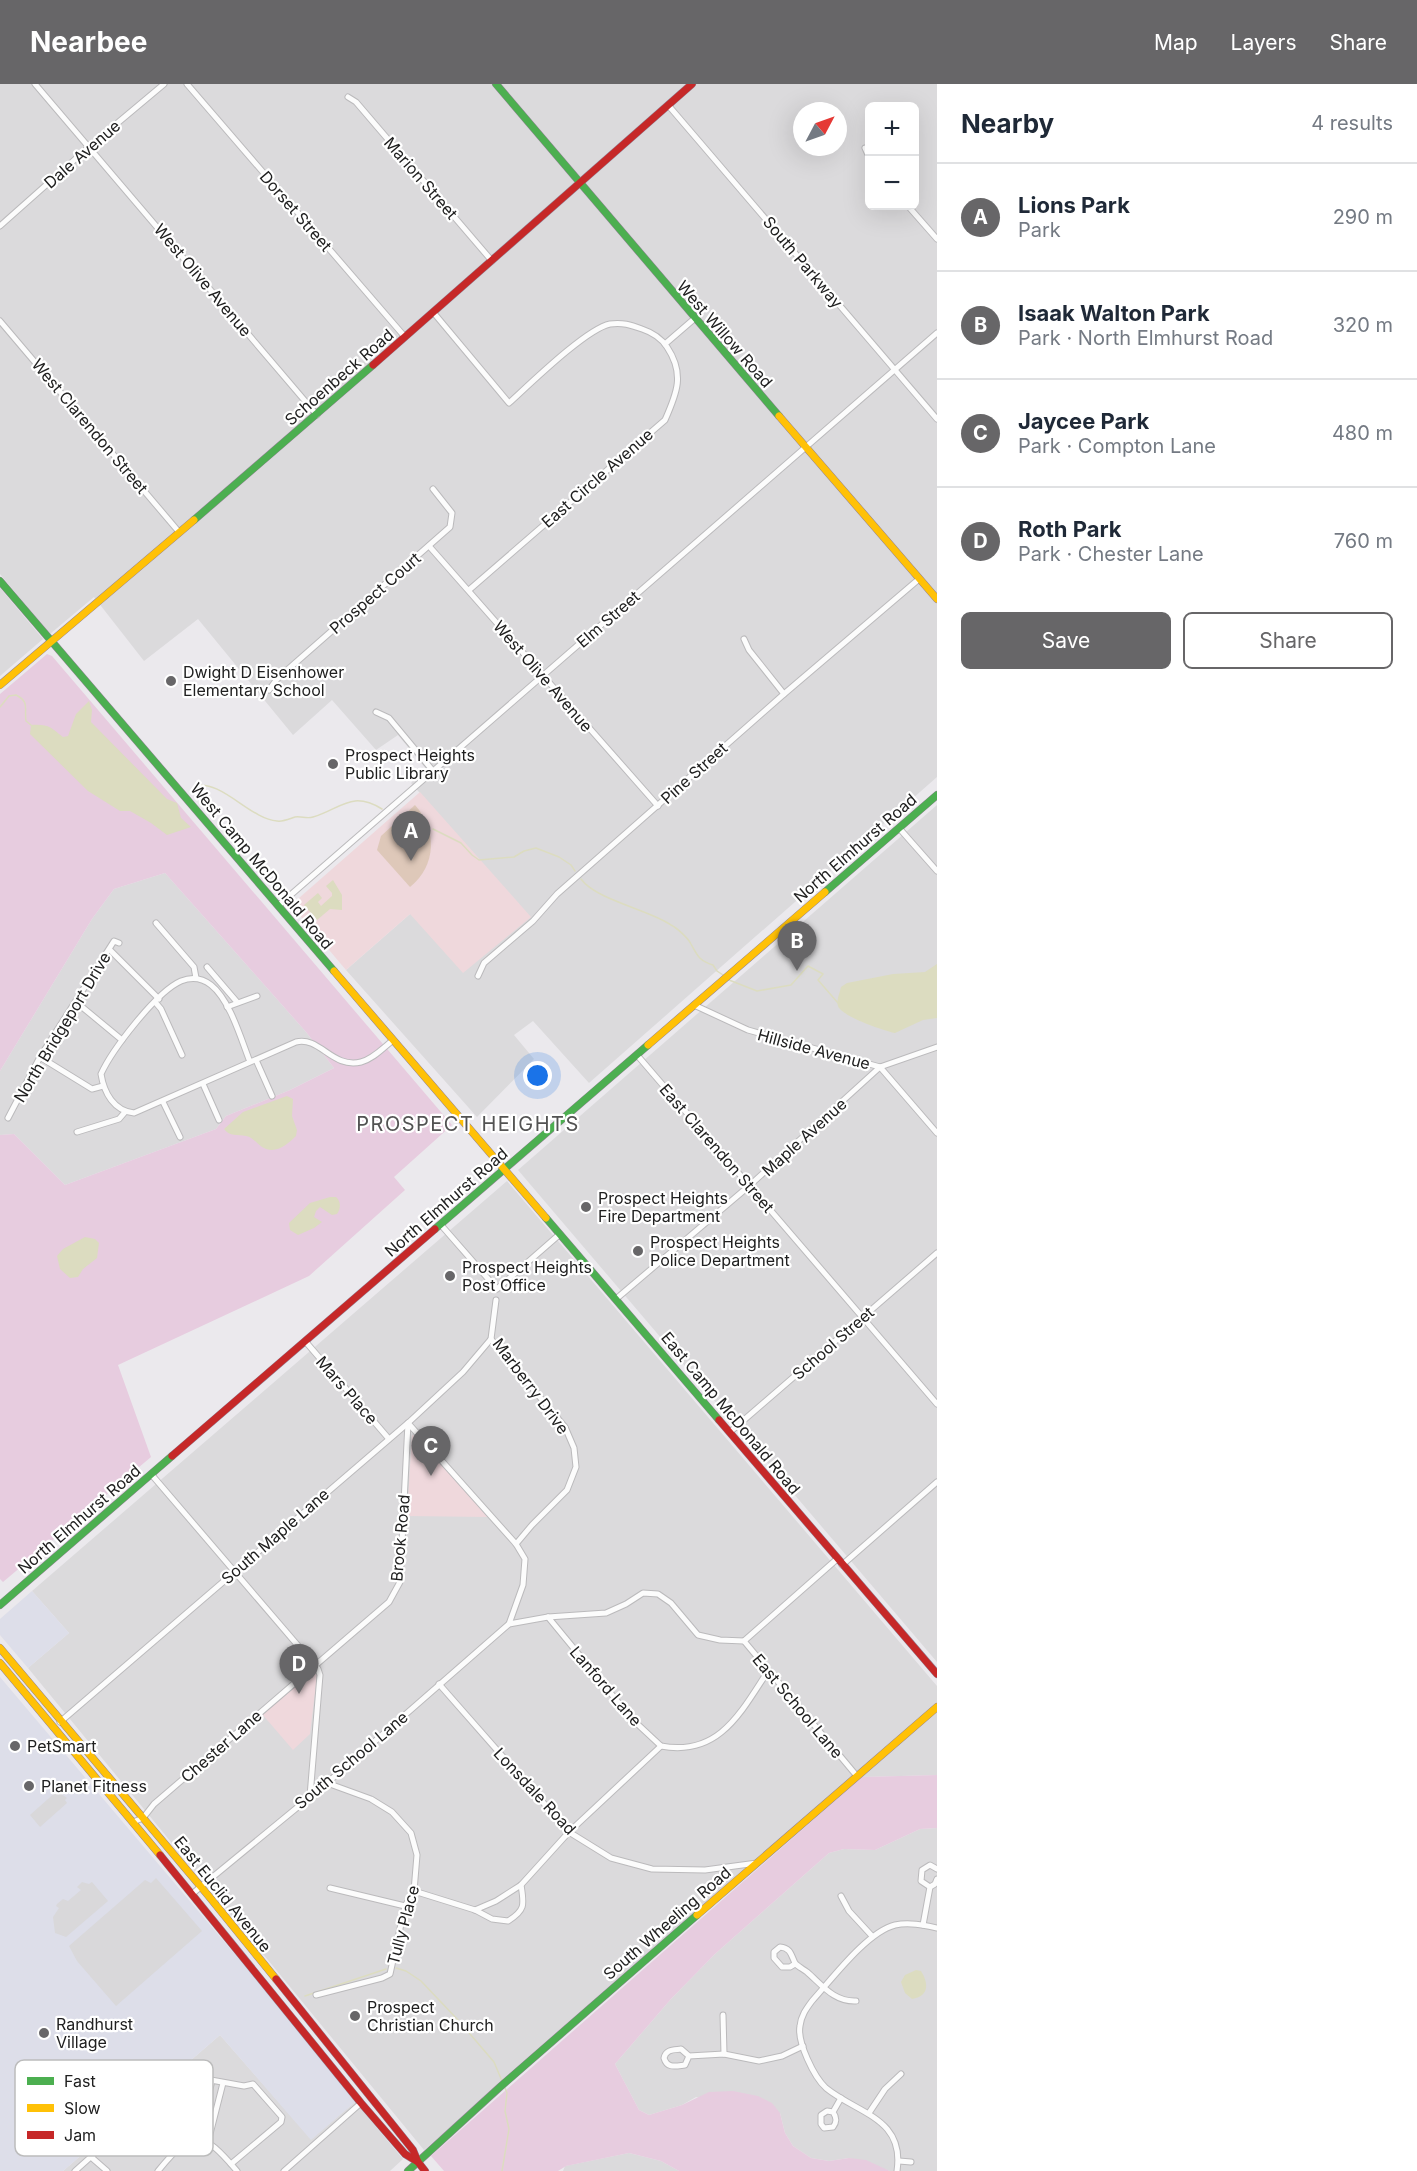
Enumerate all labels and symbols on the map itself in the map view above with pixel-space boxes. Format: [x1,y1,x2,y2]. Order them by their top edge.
north arrow [793,102,847,156]
street label: Dale Avenue [40,115,124,193]
street label: Marion Street [380,133,462,223]
street label: Dorset Street [256,167,336,255]
street label: South Parkway [759,212,847,312]
street label: West Olive Avenue [150,220,256,340]
street label: West Willow Road [673,276,777,392]
street label: Schoenbeck Road [281,324,397,430]
street label: West Clarendon Street [28,354,152,498]
street label: East Circle Avenue [537,424,657,532]
street label: Prospect Court [325,548,425,638]
street label: Elm Street [572,586,644,652]
street label: West Olive Avenue [489,616,597,736]
place label: Dwight D Eisenhower Elementary School [183,662,344,700]
marker: Dwight D Eisenhower Elementary School [164,674,178,688]
street label: Pine Street [657,738,731,808]
place label: Prospect Heights Public Library [345,745,475,783]
marker: Prospect Heights Public Library [326,757,340,771]
street label: West Camp McDonald Road [186,779,338,953]
street label: North Elmhurst Road [789,789,921,907]
pin: A [392,812,430,861]
pin: B [778,922,816,971]
street label: North Bridgeport Drive [9,948,115,1106]
street label: Hillside Avenue [756,1024,872,1074]
your location [523,1061,552,1090]
street label: East Clarendon Street [656,1079,778,1217]
street label: Maple Avenue [757,1094,851,1180]
district label: PROSPECT HEIGHTS [356,1112,580,1136]
street label: North Elmhurst Road [380,1143,512,1261]
place label: Prospect Heights Fire Department [598,1188,728,1226]
marker: Prospect Heights Fire Department [579,1200,593,1214]
place label: Prospect Heights Police Department [650,1232,790,1270]
marker: Prospect Heights Police Department [631,1244,645,1258]
place label: Prospect Heights Post Office [462,1257,592,1295]
marker: Prospect Heights Post Office [443,1269,457,1283]
street label: School Street [788,1302,878,1384]
street label: East Camp McDonald Road [657,1328,805,1498]
street label: Marberry Drive [489,1334,573,1438]
street label: Mars Place [312,1352,382,1428]
pin: C [412,1426,450,1476]
street label: North Elmhurst Road [13,1460,145,1578]
street label: South Maple Lane [217,1484,333,1588]
street label: Brook Road [386,1494,414,1582]
street label: Lanford Lane [566,1642,646,1730]
pin: D [280,1644,318,1694]
street label: East School Lane [749,1650,847,1762]
street label: Chester Lane [176,1705,266,1787]
street label: South School Lane [290,1707,412,1813]
place label: PetSmart [27,1736,96,1756]
marker: PetSmart [8,1739,22,1753]
street label: Lonsdale Road [490,1743,580,1839]
place label: Planet Fitness [41,1776,147,1796]
marker: Planet Fitness [22,1779,36,1793]
street label: East Euclid Avenue [170,1832,276,1956]
street label: South Wheeling Road [599,1862,735,1984]
street label: Tully Place [383,1883,423,1967]
place label: Prospect Christian Church [367,1997,494,2035]
marker: Prospect Christian Church [348,2009,362,2023]
place label: Randhurst Village [56,2014,133,2052]
marker: Randhurst Village [37,2026,51,2040]
legend [15,2060,213,2156]
text: Fast [64,2071,96,2091]
text: Slow [64,2098,101,2118]
text: Jam [64,2125,96,2145]

